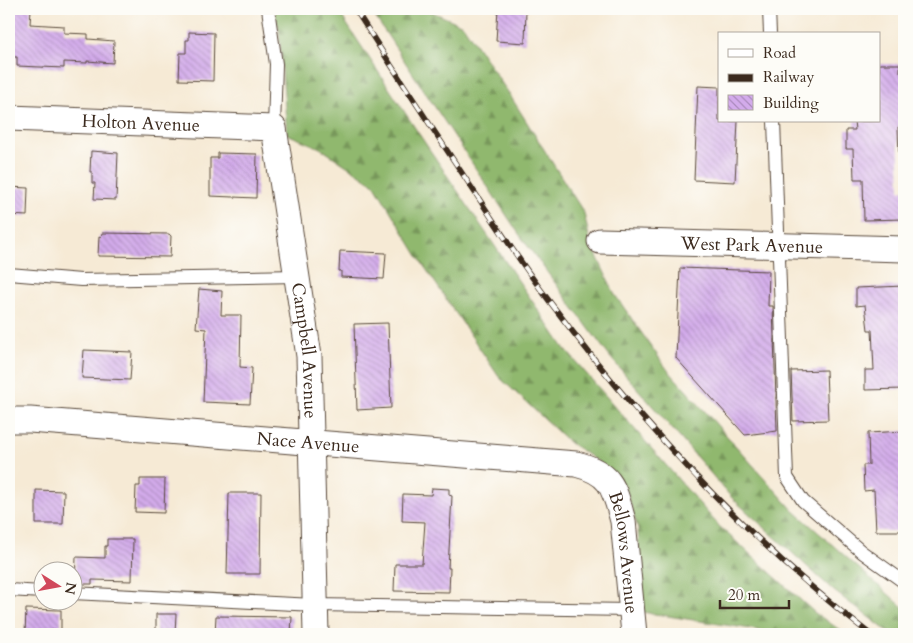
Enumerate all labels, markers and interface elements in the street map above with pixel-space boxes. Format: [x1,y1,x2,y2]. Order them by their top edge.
legend [718,32,880,122]
text: Road [763,43,796,63]
text: Railway [763,67,814,87]
text: Building [763,93,819,113]
street label: Holton Avenue [81,108,200,138]
street label: West Park Avenue [679,231,824,259]
street label: Campbell Avenue [285,281,323,419]
street label: Nace Avenue [256,426,360,459]
street label: Bellows Avenue [603,488,644,615]
north arrow [32,560,82,610]
scale bar [720,578,789,610]
text: N [60,581,81,596]
text: 20 m [728,585,760,605]

